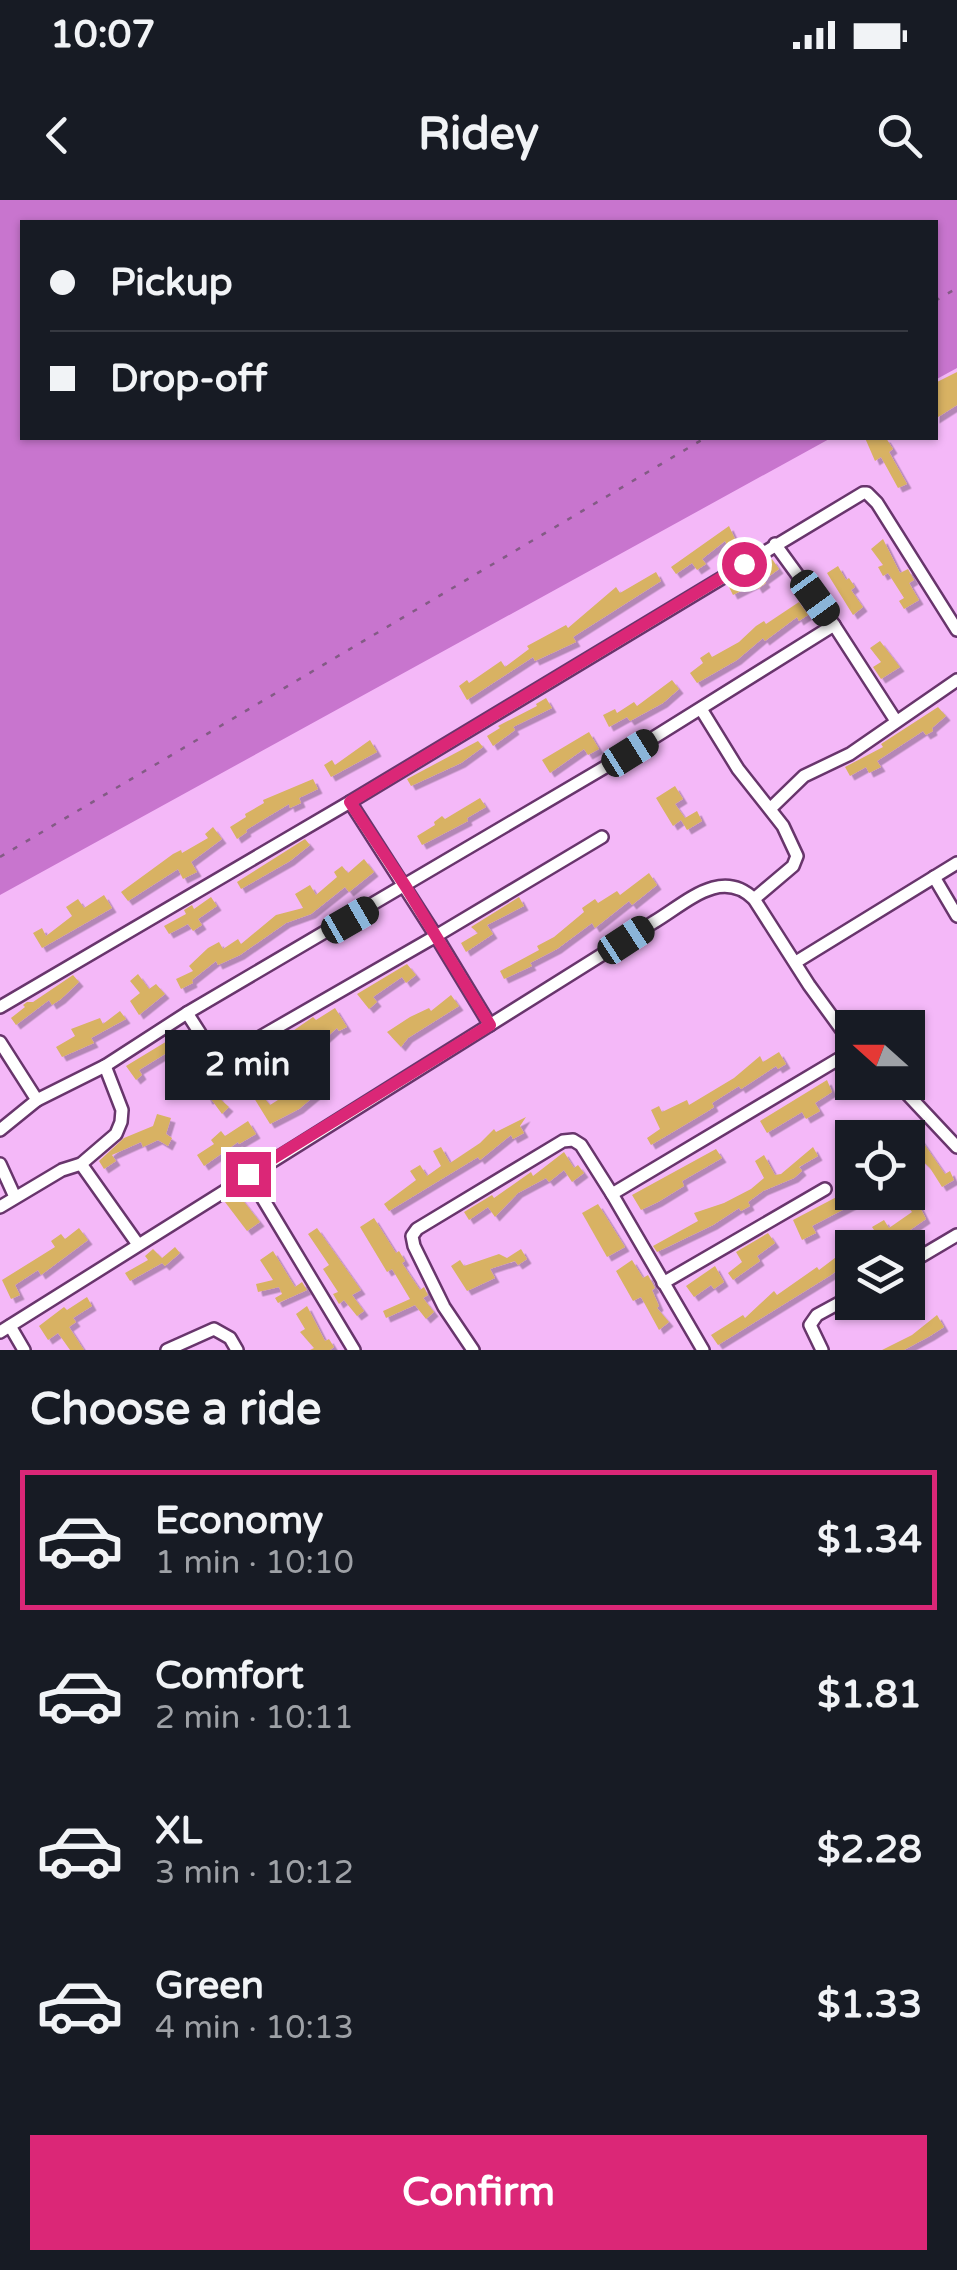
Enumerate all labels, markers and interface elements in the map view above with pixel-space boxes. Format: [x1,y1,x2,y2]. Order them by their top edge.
text: 10:07 [50,12,155,58]
icon: back [30,108,85,163]
text: Ridey [418,108,539,162]
icon: search [872,108,927,163]
text: Pickup [110,260,233,306]
text: Drop-off [110,356,267,402]
route start [722,542,767,587]
car [785,565,845,631]
car [597,724,663,782]
car [317,892,383,948]
car [593,911,659,969]
north arrow [835,1010,925,1100]
map controls [835,1010,925,1320]
callout: 2 min [166,1029,330,1099]
text: 2 min [205,1046,290,1084]
button: locate [835,1120,925,1210]
route end [226,1152,271,1197]
button: layers [835,1230,925,1320]
text: Choose a ride [30,1383,321,1437]
icon: car [35,1495,125,1585]
text: Economy [155,1498,323,1544]
text: $1.34 [817,1517,922,1563]
text: 1 min · 10:10 [155,1544,354,1582]
icon: car [35,1650,125,1740]
text: Comfort [155,1653,304,1699]
text: $1.81 [817,1672,922,1718]
text: 2 min · 10:11 [155,1699,354,1737]
icon: car [35,1805,125,1895]
text: XL [155,1808,202,1854]
text: $2.28 [817,1827,922,1873]
text: 3 min · 10:12 [155,1854,354,1892]
icon: car [35,1960,125,2050]
text: Green [155,1963,264,2009]
text: $1.33 [817,1982,922,2028]
text: 4 min · 10:13 [155,2009,354,2047]
button: Confirm [30,2135,927,2250]

